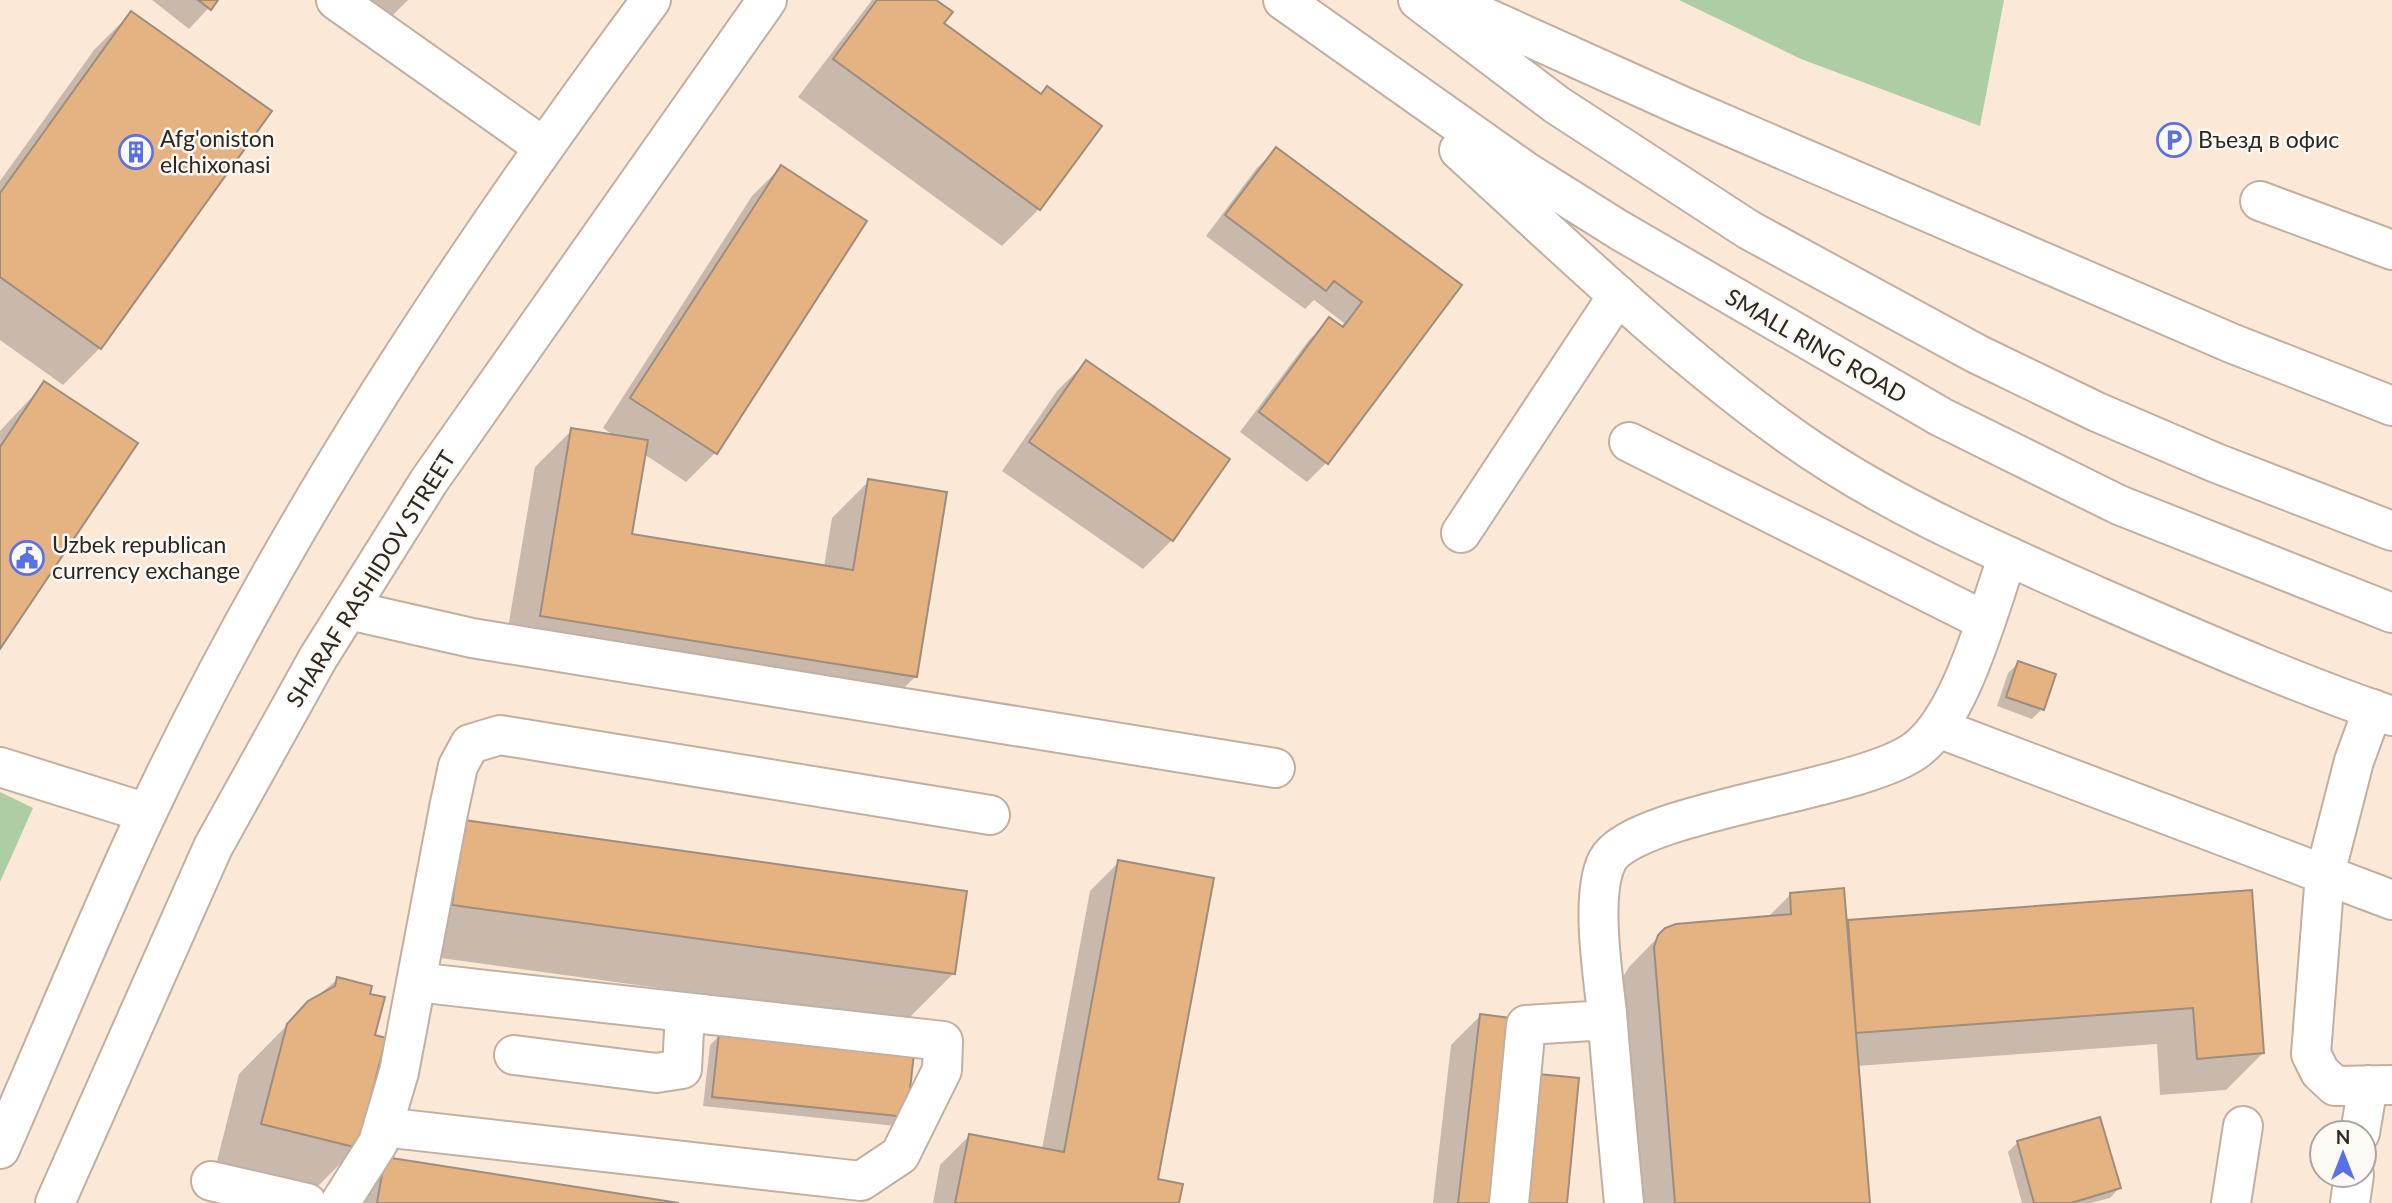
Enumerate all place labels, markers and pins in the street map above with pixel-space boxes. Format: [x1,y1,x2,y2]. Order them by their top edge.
parking icon: Въезд в офис [2155,121,2193,159]
place label: Afg'oniston elchixonasi [160,124,275,178]
place label: Въезд в офис [2198,125,2339,153]
building icon: Afg'oniston elchixonasi [117,133,155,171]
place label: Uzbek republican currency exchange [52,530,240,584]
public building icon: Uzbek republican currency exchange [8,539,46,577]

